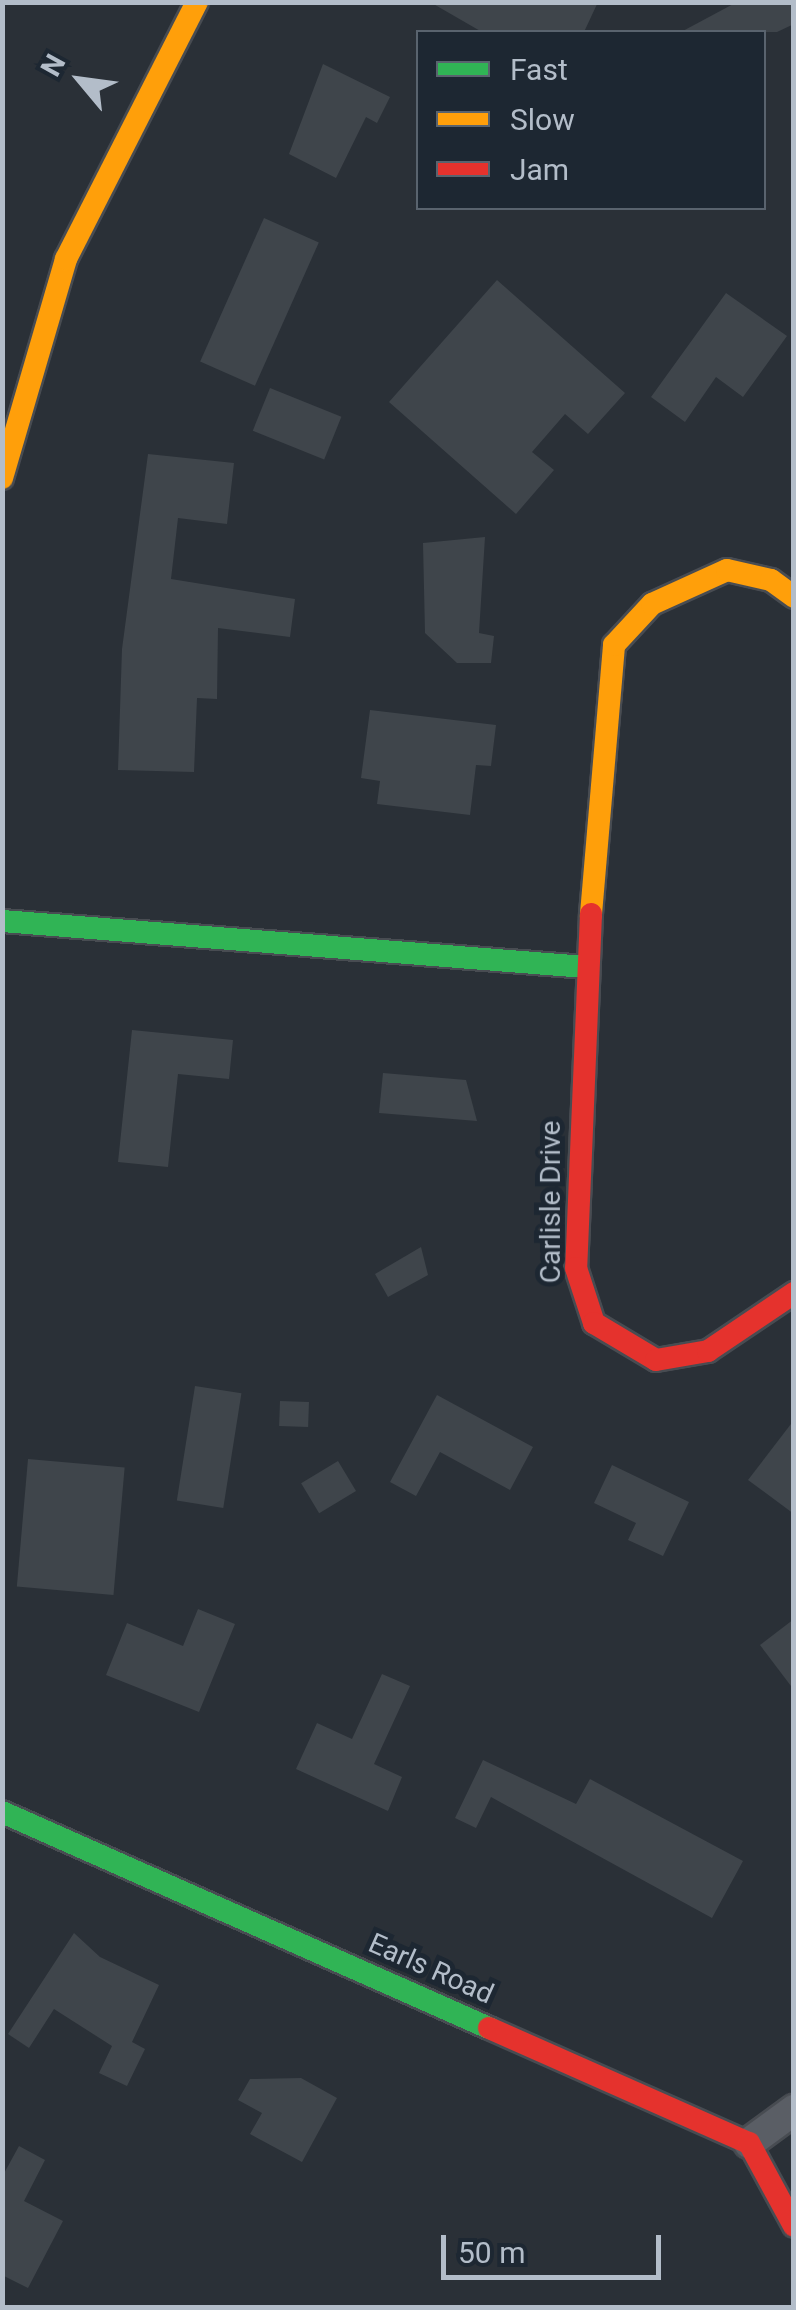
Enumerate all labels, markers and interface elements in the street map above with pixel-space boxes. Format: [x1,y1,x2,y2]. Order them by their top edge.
north arrow [30,30,130,130]
legend [416,30,766,210]
text: N [34,49,73,82]
text: Fast [510,52,568,87]
text: Slow [510,102,575,137]
text: Jam [510,152,569,187]
street label: Carlisle Drive [534,1121,568,1283]
street label: Earls Road [363,1927,499,2011]
scale bar [446,2215,666,2277]
text: 50 m [458,2235,525,2270]

